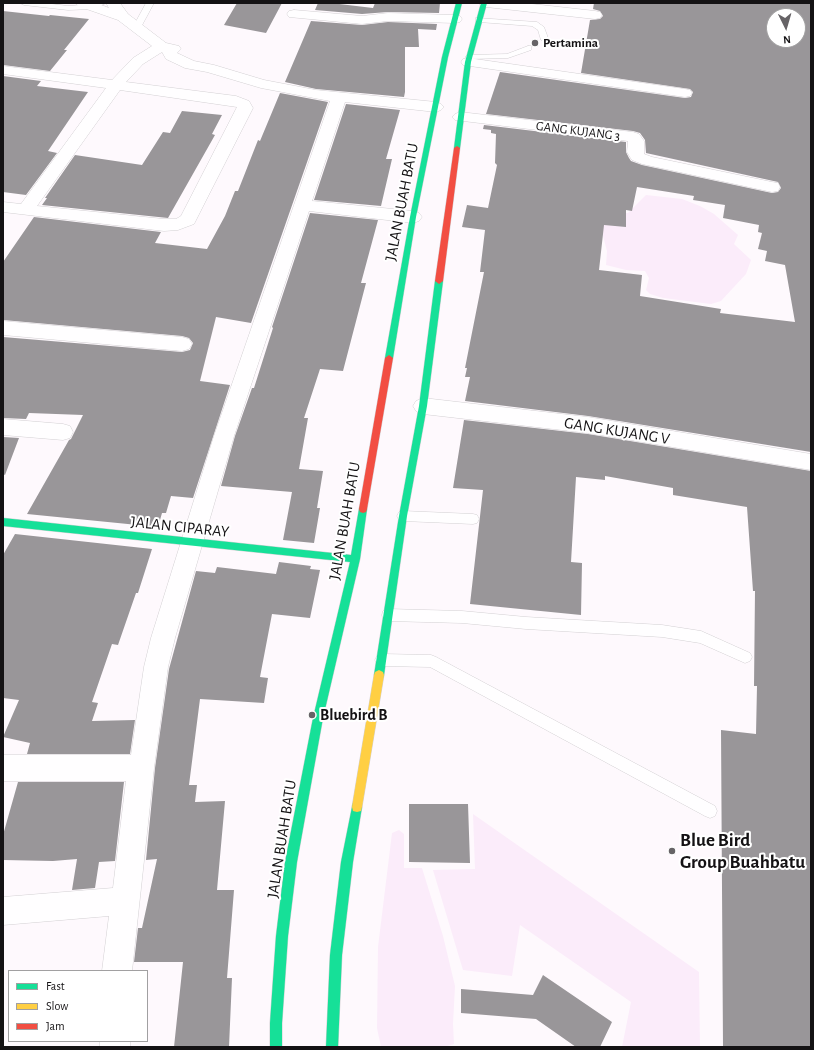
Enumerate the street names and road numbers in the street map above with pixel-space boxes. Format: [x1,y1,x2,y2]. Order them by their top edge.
street label: GANG KUJANG 3 [535,118,621,144]
street label: JALAN BUAH BATU [381,141,423,263]
street label: GANG KUJANG V [563,413,671,449]
street label: JALAN BUAH BATU [325,460,365,582]
street label: JALAN CIPARAY [130,512,230,542]
street label: JALAN BUAH BATU [263,778,301,900]

